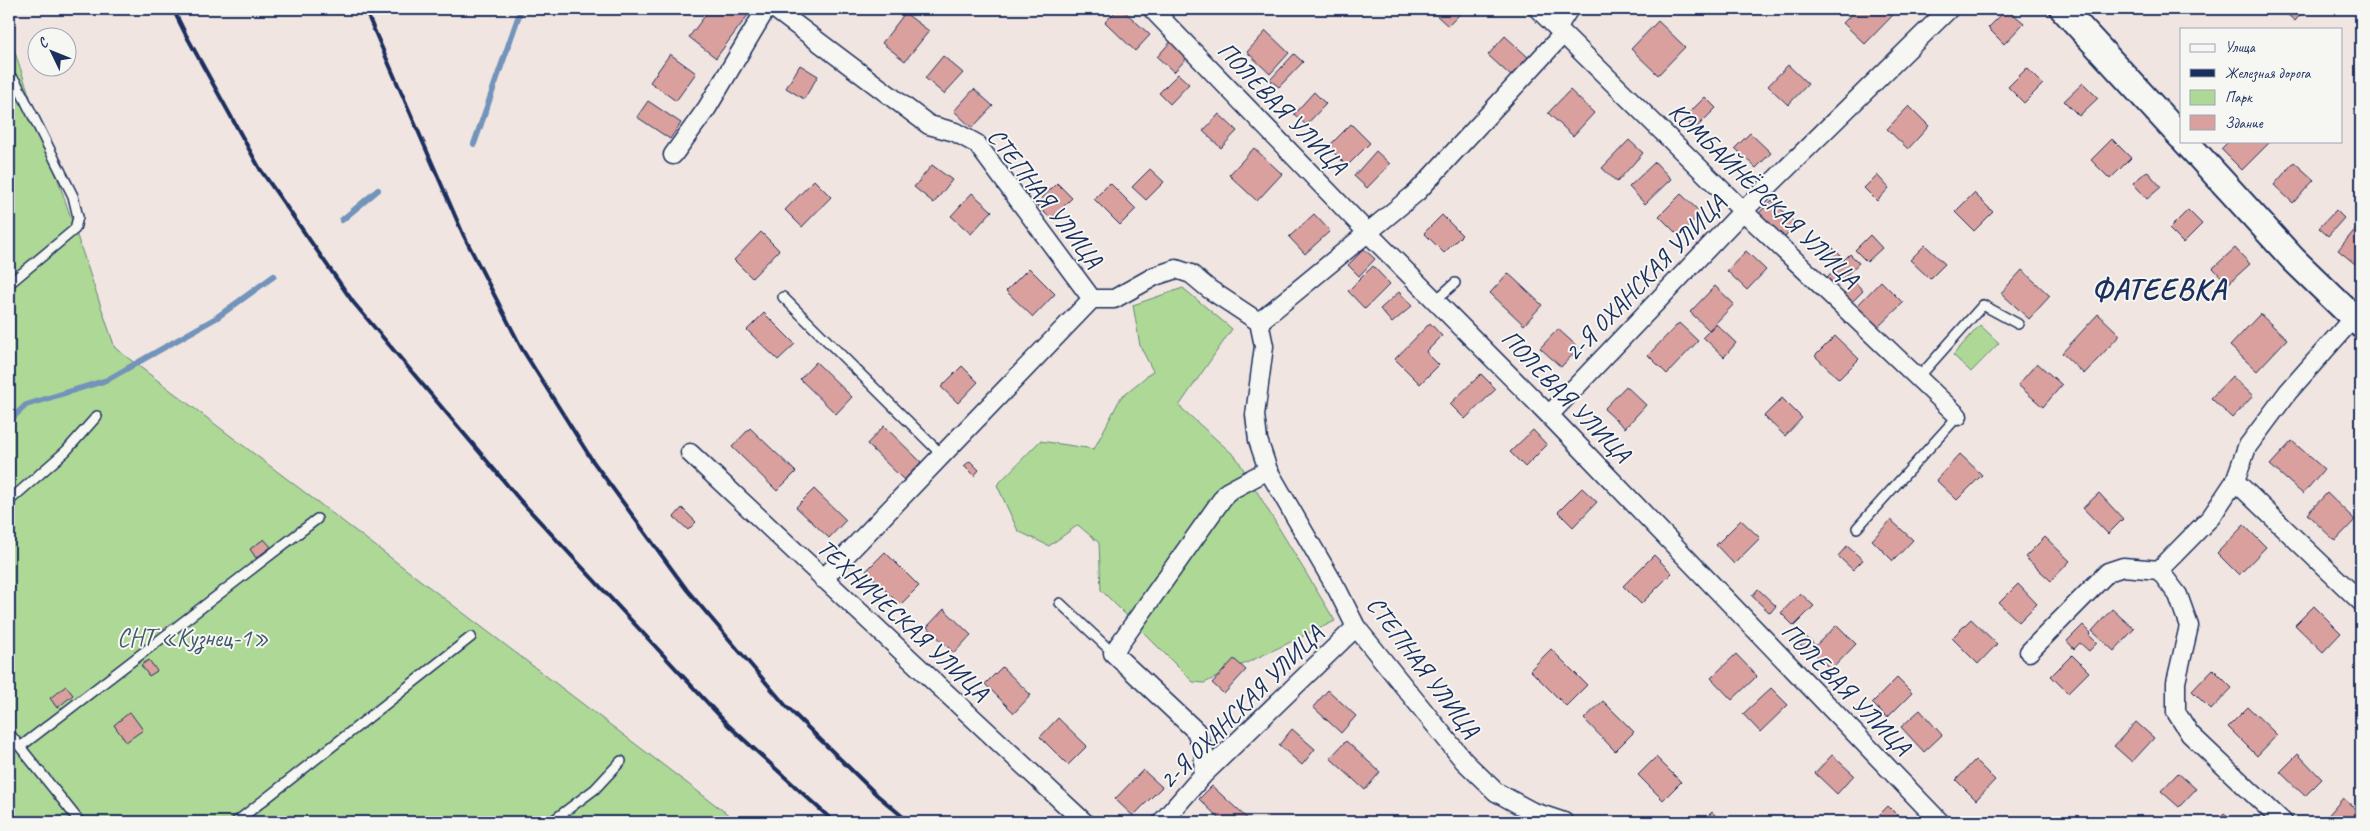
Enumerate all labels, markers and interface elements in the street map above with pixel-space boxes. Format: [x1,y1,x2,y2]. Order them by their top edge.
north arrow [28,28,78,78]
legend [2180,28,2342,142]
text: С [34,34,53,52]
street label: ПОЛЕВАЯ УЛИЦА [1210,35,1355,182]
text: Улица [2225,38,2256,57]
text: Железная дорога [2225,64,2312,83]
text: Парк [2225,88,2253,107]
street label: КОМБАЙНЁРСКАЯ УЛИЦА [1662,96,1866,295]
text: Здание [2225,114,2264,133]
street label: СТЕПНАЯ УЛИЦА [980,121,1110,275]
street label: 2-Я ОХАНСКАЯ УЛИЦА [1557,188,1733,368]
district label: ФАТЕЕВКА [2092,270,2228,308]
street label: ПОЛЕВАЯ УЛИЦА [1494,323,1639,470]
street label: ТЕХНИЧЕСКАЯ УЛИЦА [810,532,996,708]
street label: СТЕПНАЯ УЛИЦА [1359,590,1487,745]
street label: ПОЛЕВАЯ УЛИЦА [1774,616,1919,763]
street label: 2-Я ОХАНСКАЯ УЛИЦА [1152,618,1330,796]
park label: СНТ «Кузнец-1» [117,622,269,655]

